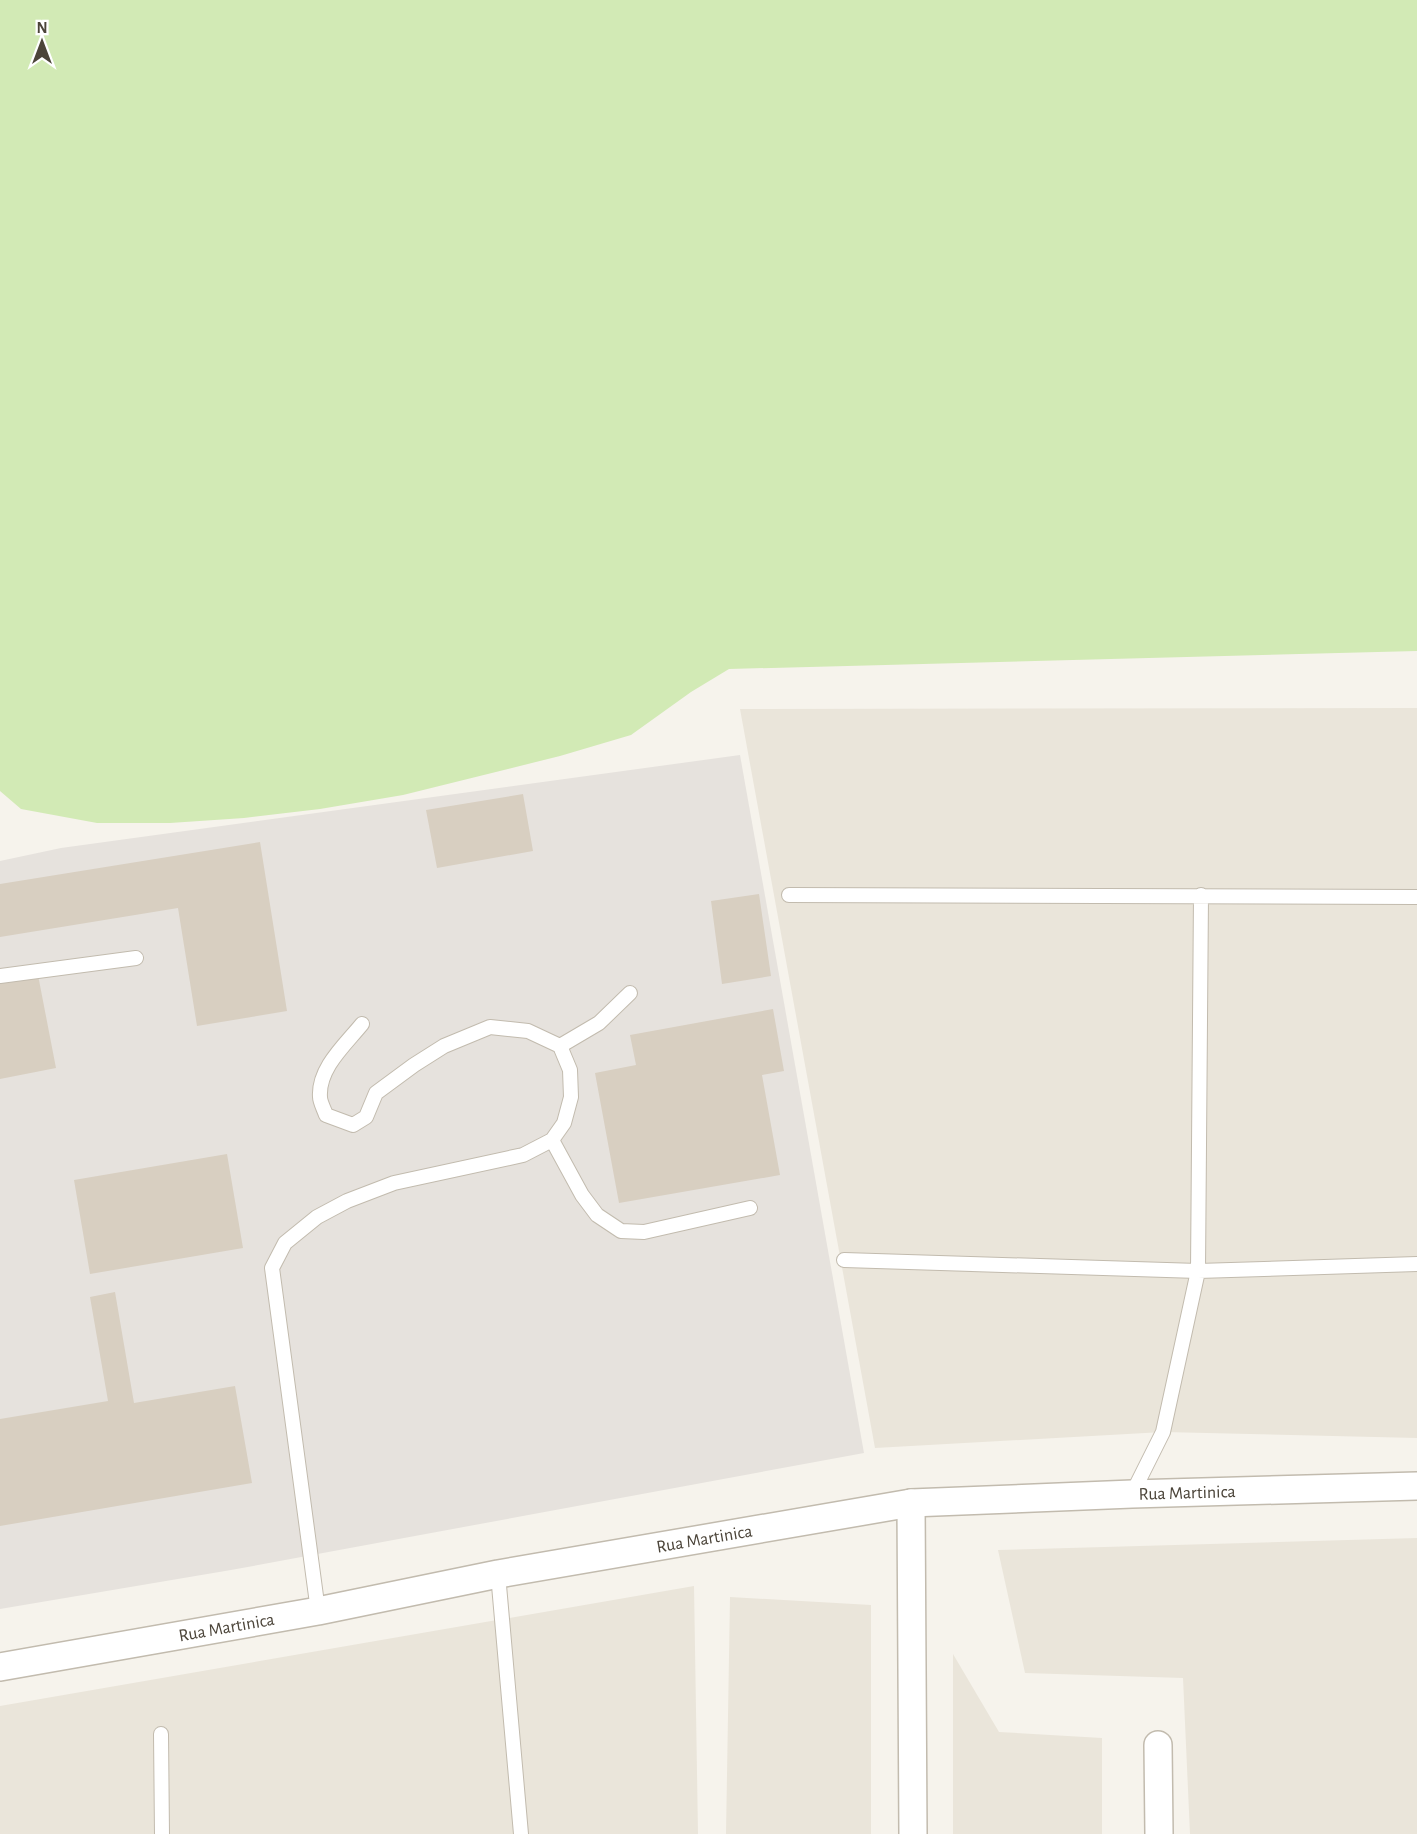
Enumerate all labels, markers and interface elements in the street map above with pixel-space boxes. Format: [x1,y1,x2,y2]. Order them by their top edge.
north arrow [12,12,72,72]
text: N [36,20,48,36]
street label: Rua Martinica [1138,1483,1236,1504]
street label: Rua Martinica [655,1522,754,1557]
street label: Rua Martinica [177,1611,276,1645]

